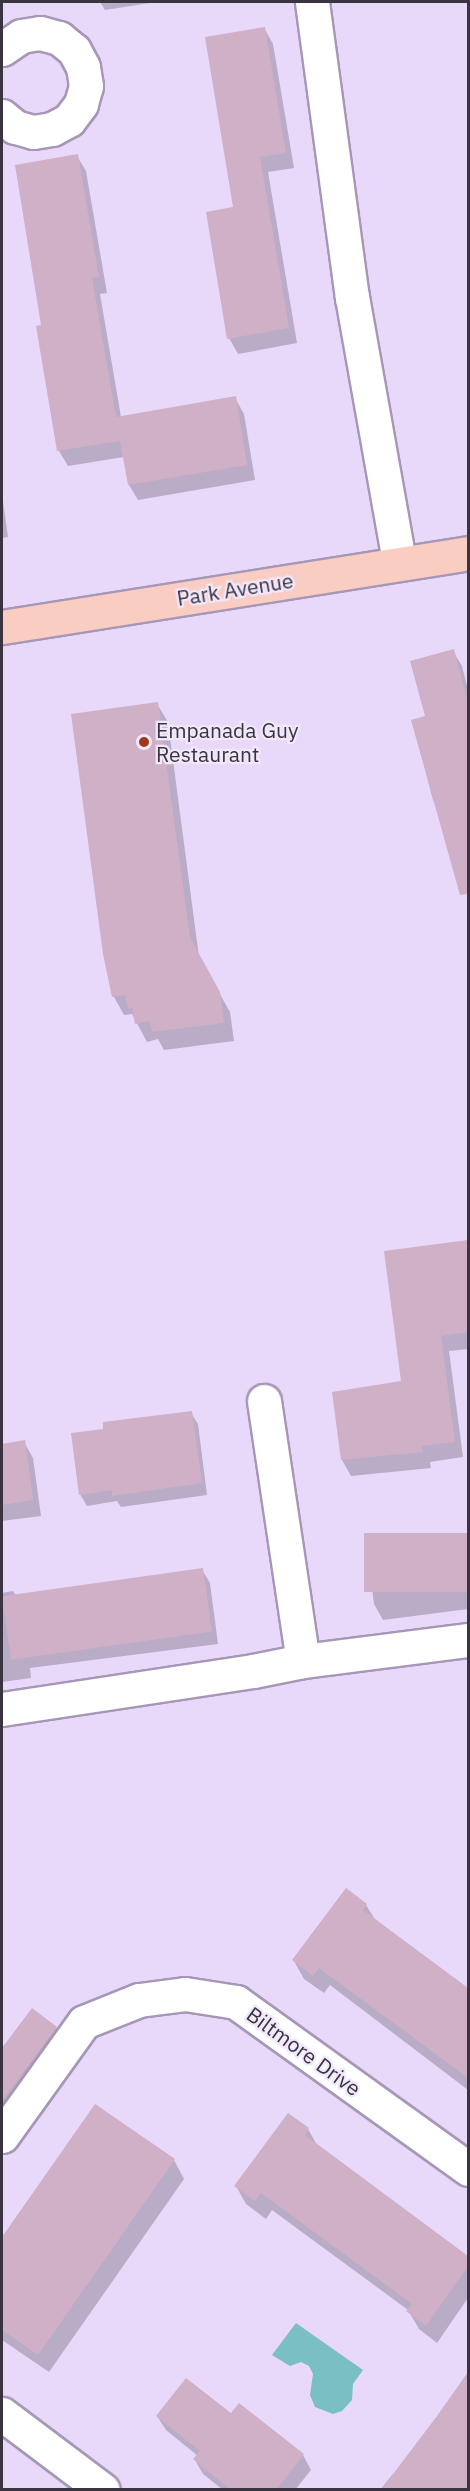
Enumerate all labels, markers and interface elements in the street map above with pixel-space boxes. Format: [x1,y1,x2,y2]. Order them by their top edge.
street label: Park Avenue [175,567,295,611]
place label: Empanada Guy Restaurant [156,717,298,767]
marker: Empanada Guy Restaurant [137,735,151,749]
street label: Biltmore Drive [242,2001,366,2101]

